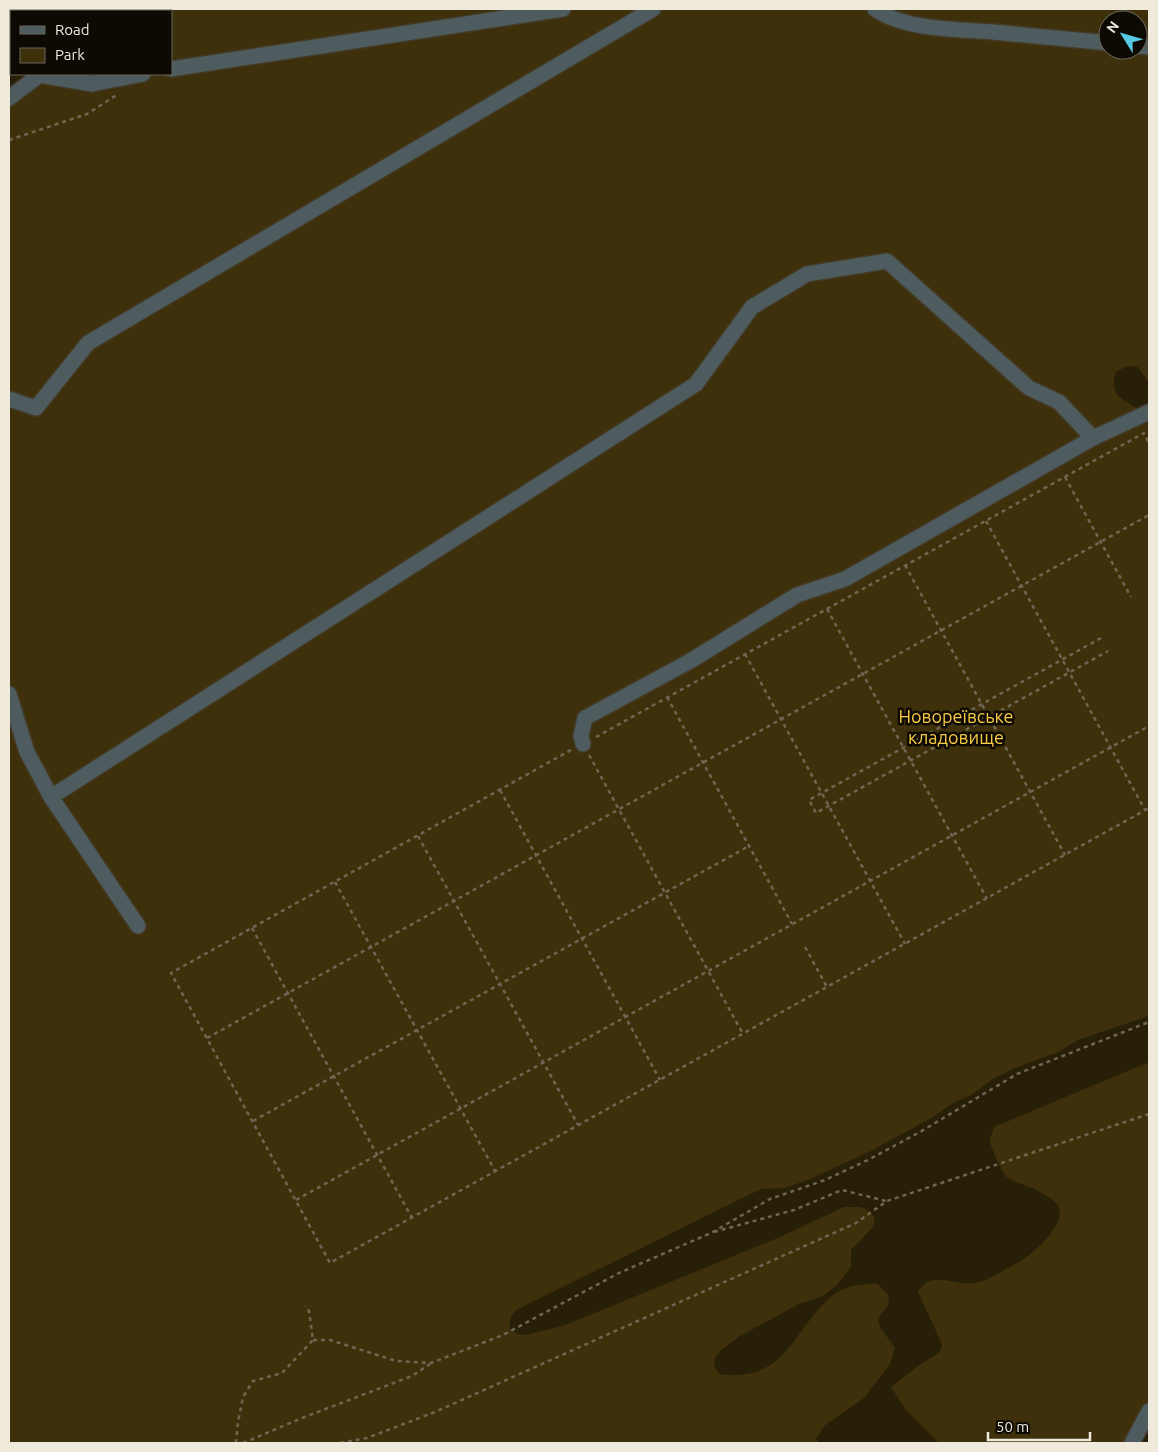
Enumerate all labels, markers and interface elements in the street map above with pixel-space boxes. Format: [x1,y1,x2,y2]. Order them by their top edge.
legend [10,10,172,75]
north arrow [1098,10,1148,60]
text: N [1103,18,1122,36]
text: Road [55,21,90,38]
text: Park [55,46,85,63]
park label: Новореївське кладовище [899,706,1013,747]
scale bar [988,1410,1090,1442]
text: 50 m [996,1418,1029,1435]

